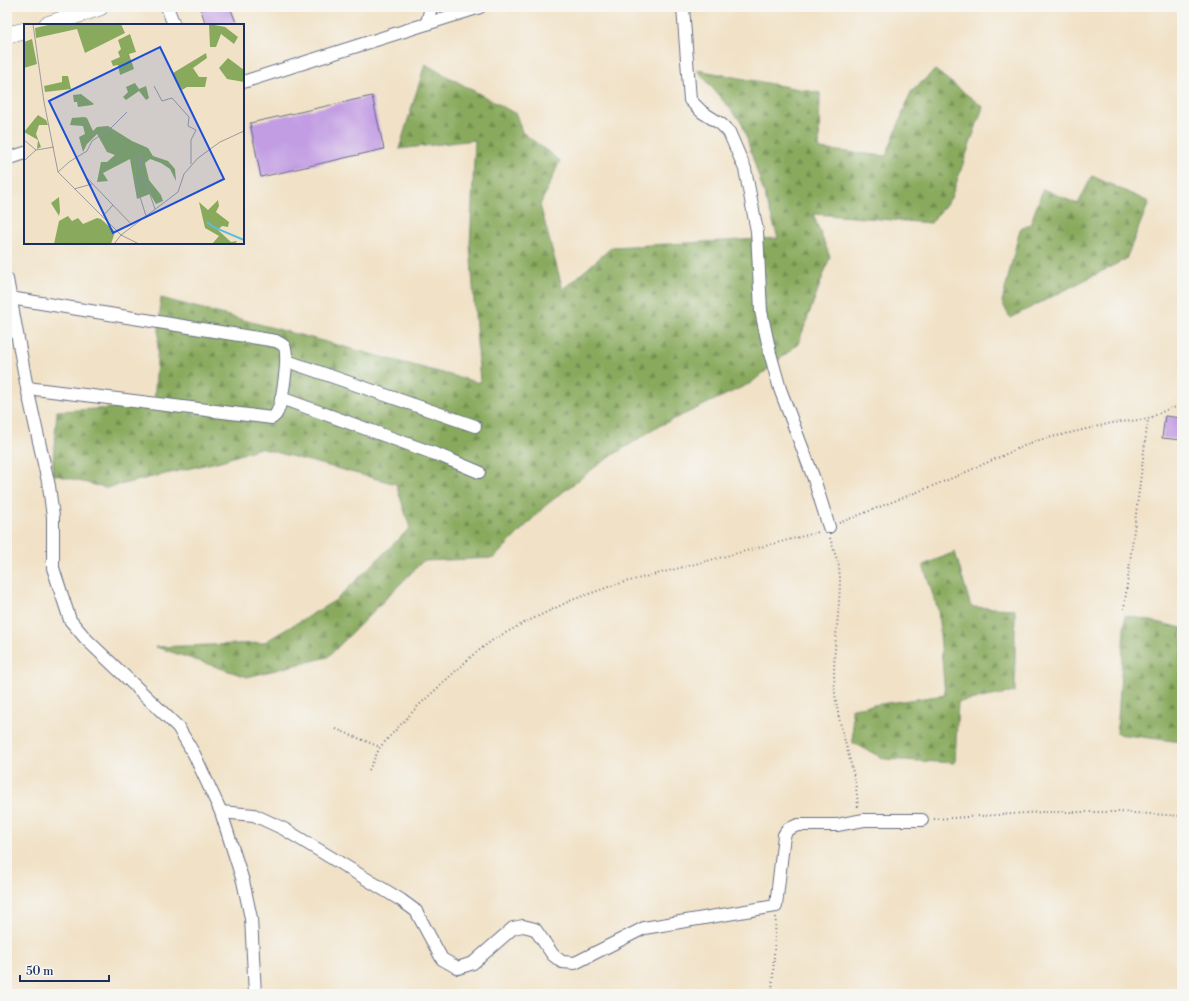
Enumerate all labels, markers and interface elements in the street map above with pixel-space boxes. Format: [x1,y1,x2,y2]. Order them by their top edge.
inset map [24,24,244,244]
scale bar [20,957,109,983]
text: 50 m [26,964,54,979]

